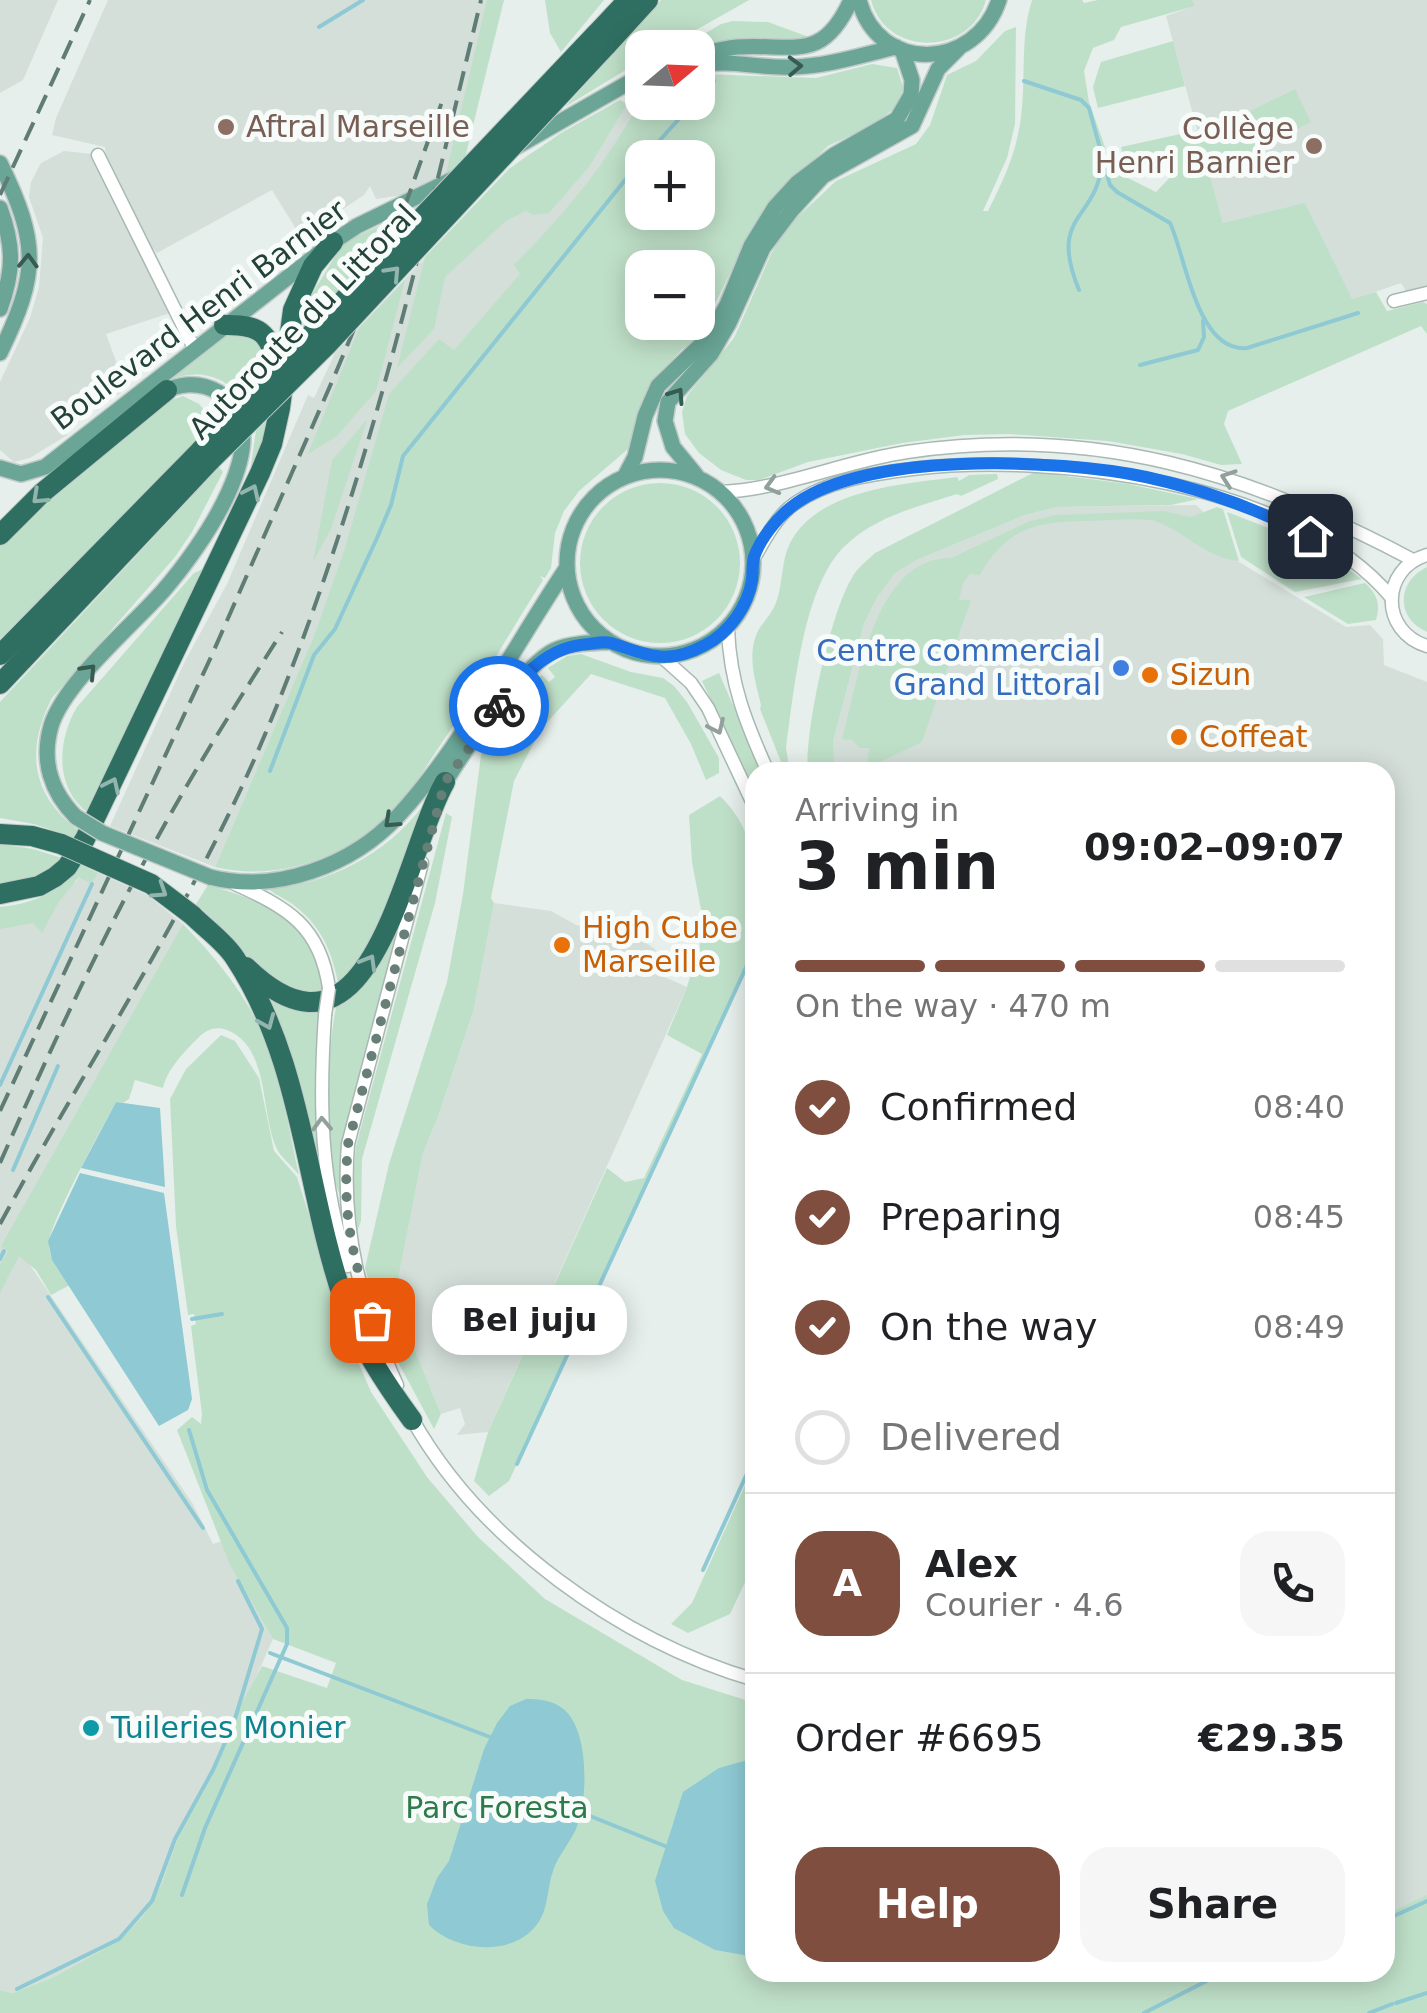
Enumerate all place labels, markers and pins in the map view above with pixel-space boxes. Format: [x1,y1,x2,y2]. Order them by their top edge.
place label: Aftral Marseille [246,109,470,144]
place label: Collège Henri Barnier [1095,111,1295,180]
marker: Aftral Marseille [215,116,237,138]
marker: Collège Henri Barnier [1303,135,1325,157]
pin [1268,494,1353,579]
place label: Centre commercial Grand Littoral [816,633,1101,702]
marker: Centre commercial Grand Littoral [1110,657,1132,679]
place label: Sizun [1170,657,1251,692]
marker: Sizun [1139,664,1161,686]
place label: Coffeat [1199,719,1308,754]
marker: Coffeat [1168,726,1190,748]
place label: High Cube Marseille [582,910,738,979]
marker: High Cube Marseille [551,934,573,956]
pin [330,1278,415,1363]
callout: Bel juju [432,1285,627,1355]
place label: Tuileries Monier [110,1710,346,1745]
marker: Tuileries Monier [80,1717,102,1739]

